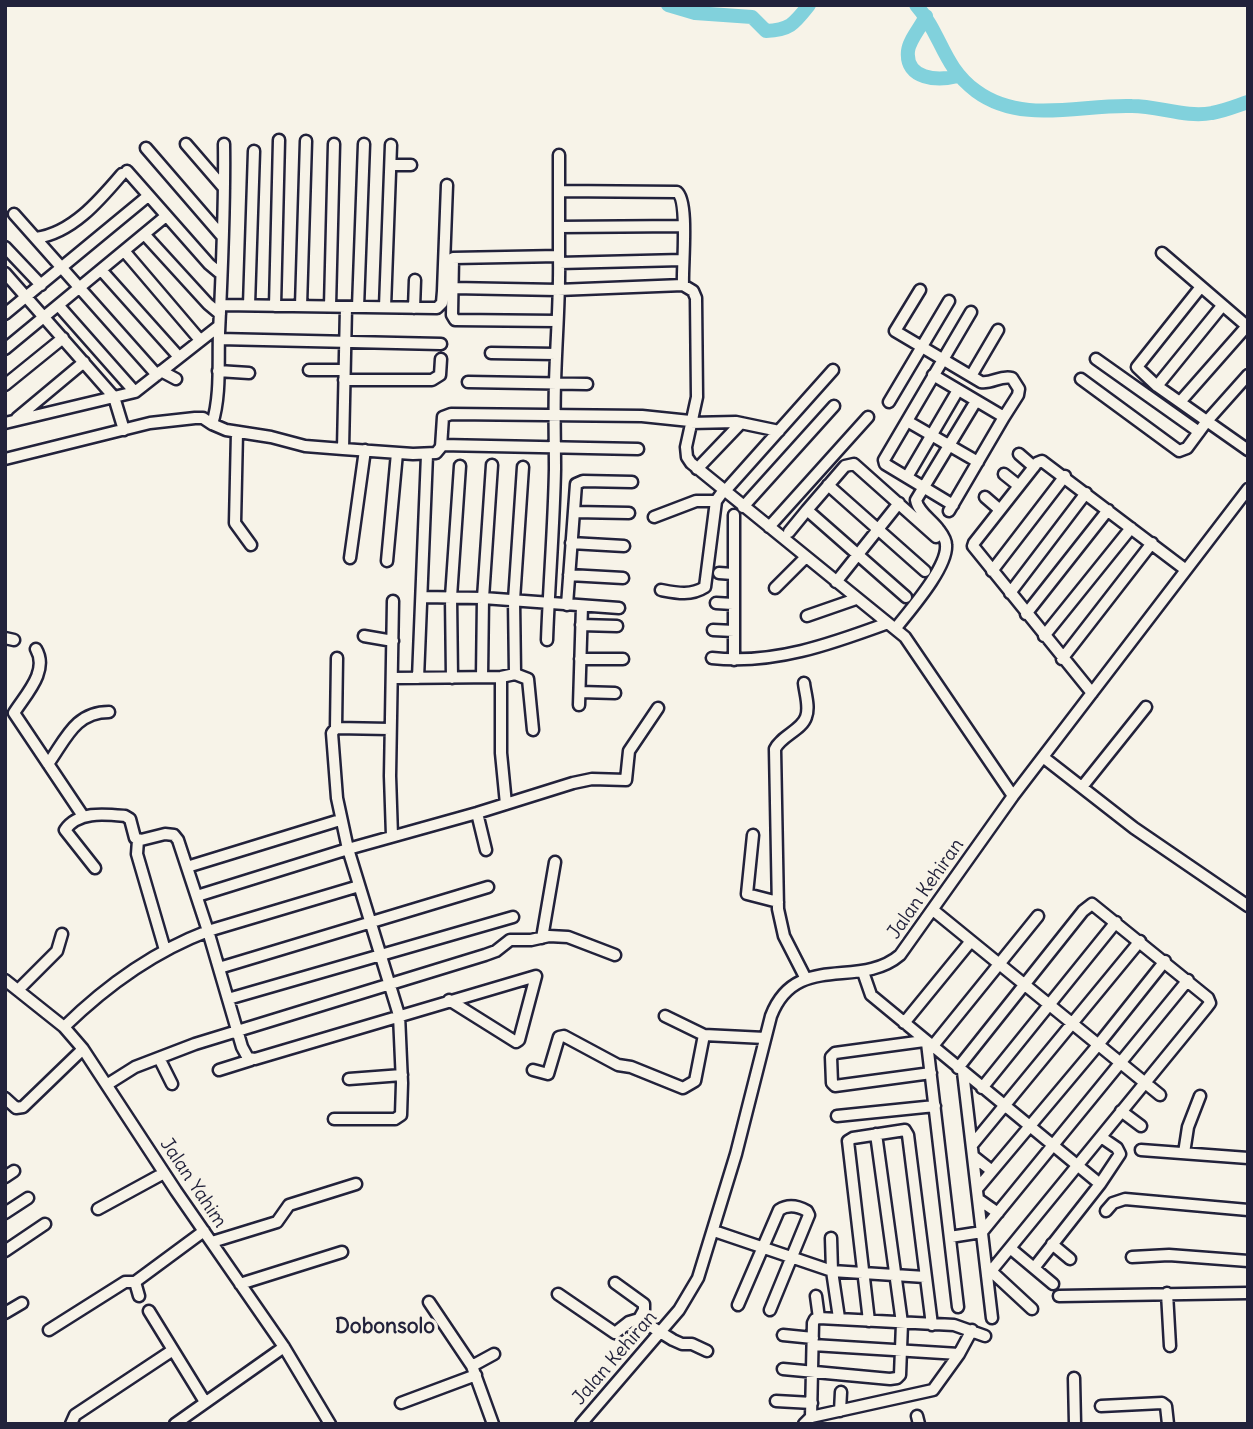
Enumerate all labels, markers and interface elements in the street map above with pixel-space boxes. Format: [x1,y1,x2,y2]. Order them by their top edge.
street label: Jalan Kehiran [883,834,969,944]
street label: Jalan Yahim [155,1134,231,1232]
street label: Jalan Kehiran [568,1306,662,1410]
district label: Dobonsolo [335,1314,435,1340]

